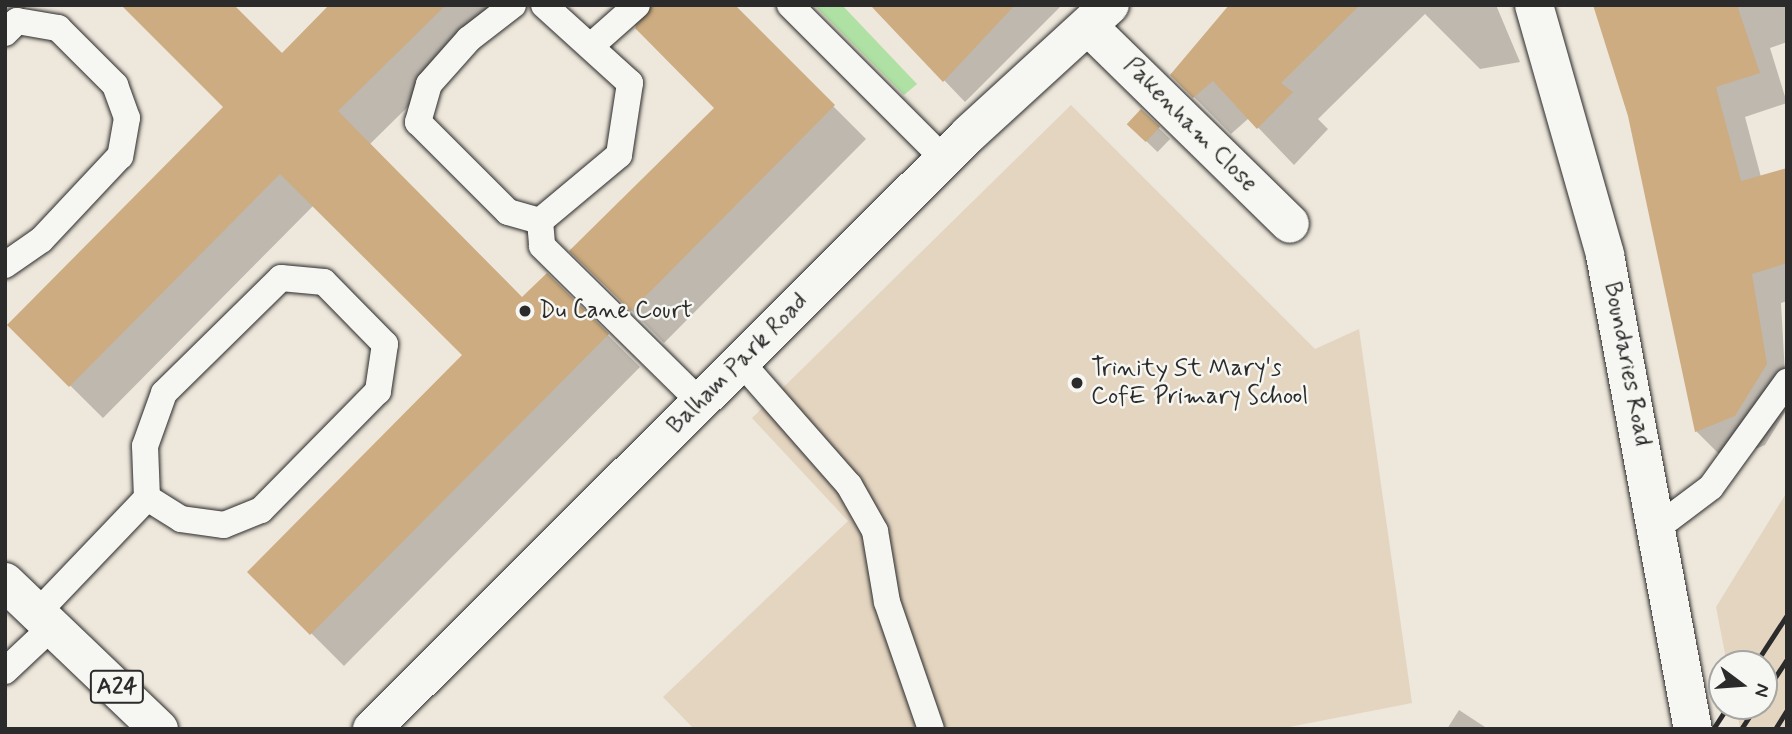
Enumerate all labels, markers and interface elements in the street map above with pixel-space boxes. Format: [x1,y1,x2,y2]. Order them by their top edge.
street label: Pakenham Close [1117,52,1263,198]
street label: Boundaries Road [1597,280,1657,448]
street label: Balham Park Road [663,289,813,439]
place label: Du Cane Court [539,297,691,325]
marker: Du Cane Court [517,303,533,319]
place label: Trinity St Mary's CofE Primary School [1091,355,1311,411]
marker: Trinity St Mary's CofE Primary School [1069,375,1085,391]
north arrow [1708,650,1778,720]
road number: A24 [89,667,145,706]
text: N [1748,681,1776,700]

